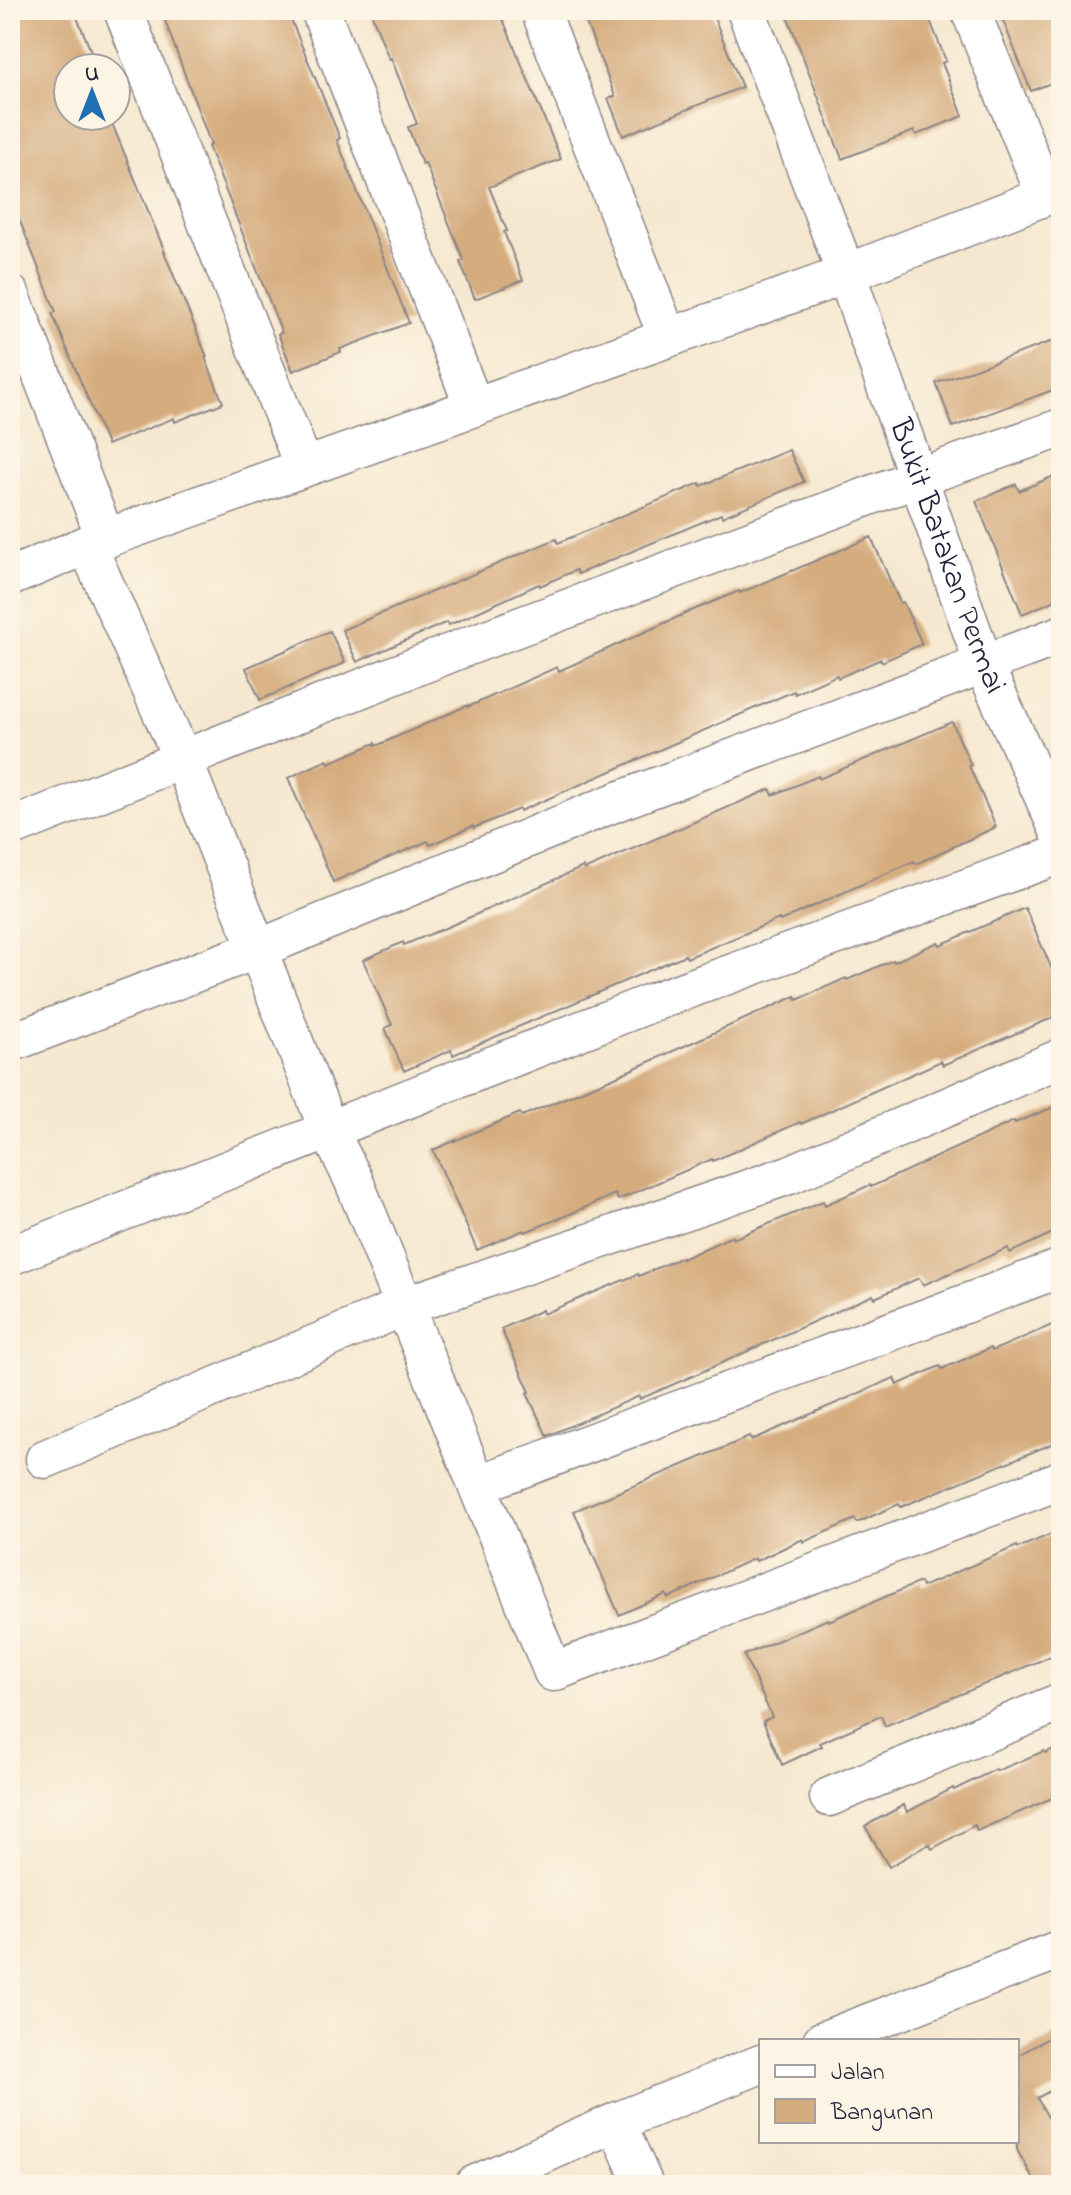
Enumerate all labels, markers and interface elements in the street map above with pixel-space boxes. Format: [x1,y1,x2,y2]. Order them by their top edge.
north arrow [52,52,132,132]
text: U [85,59,99,91]
street label: Bukit Batakan Permai [875,411,1018,702]
legend [759,2039,1019,2143]
text: Jalan [831,2056,885,2091]
text: Bangunan [830,2096,933,2131]

